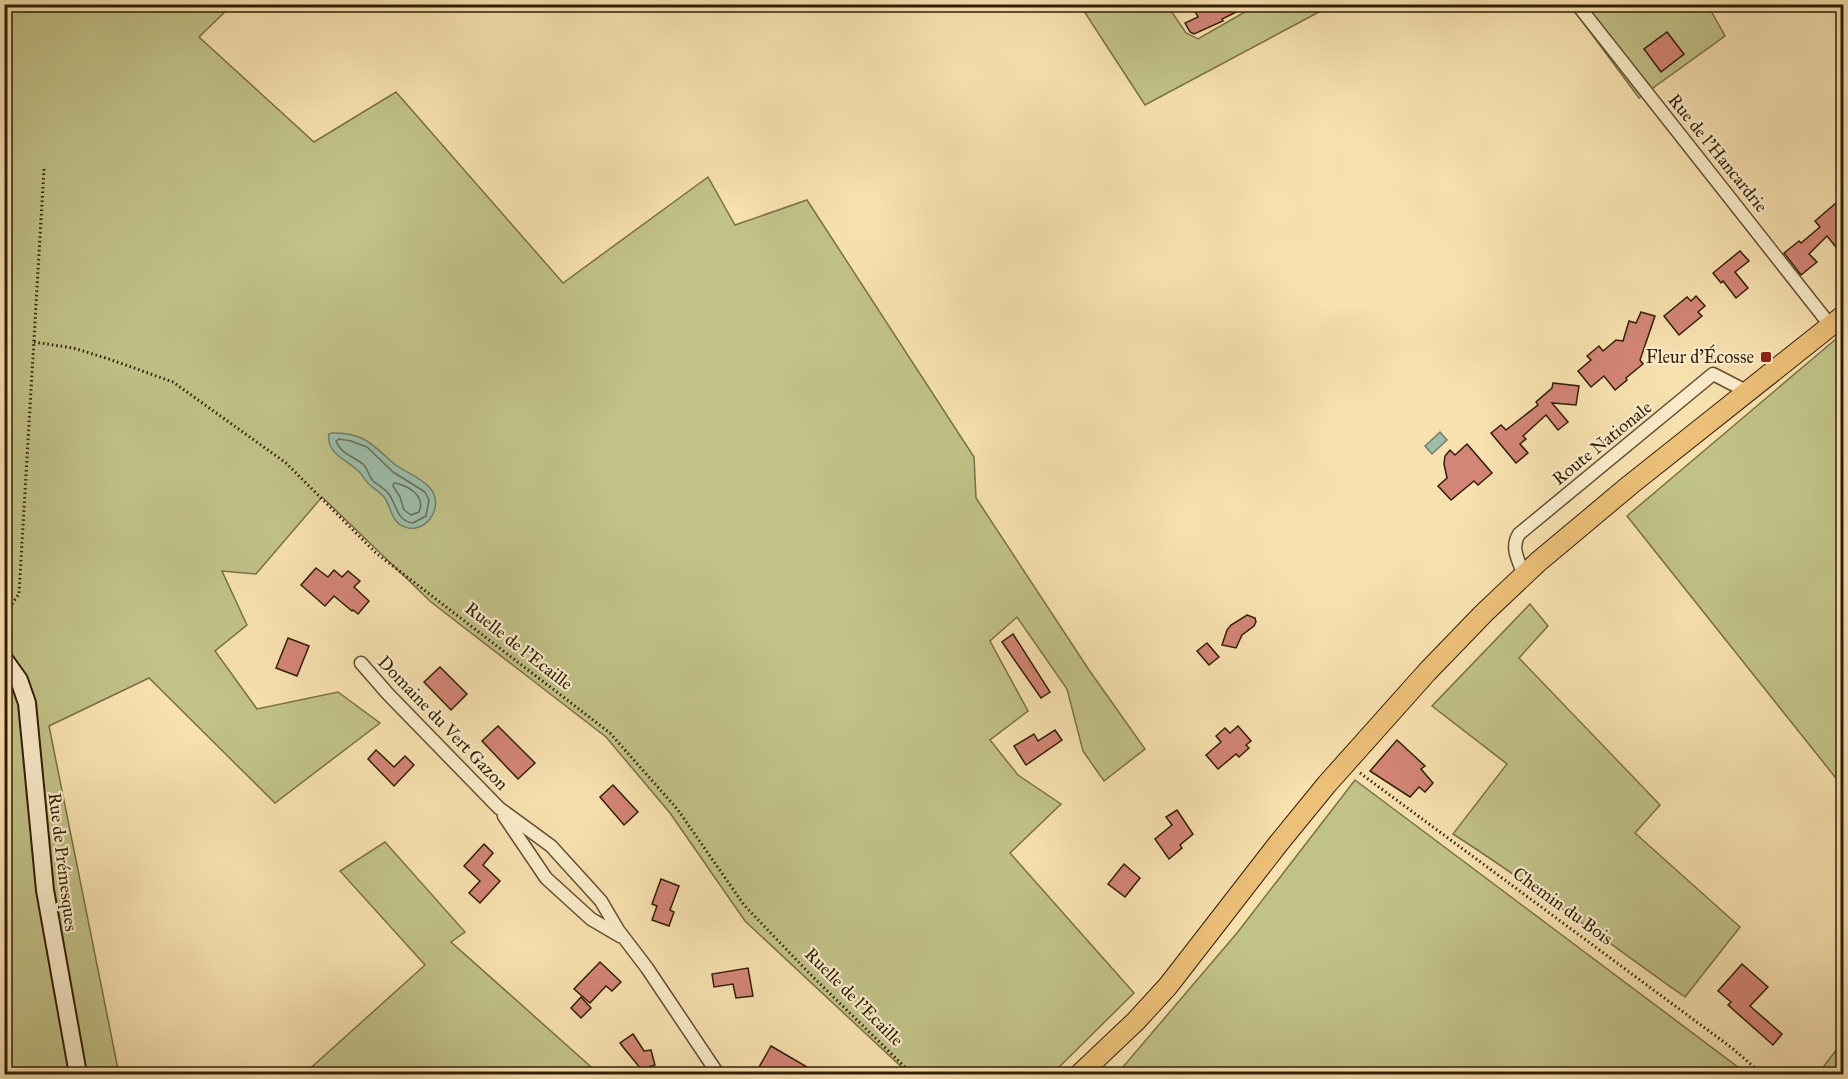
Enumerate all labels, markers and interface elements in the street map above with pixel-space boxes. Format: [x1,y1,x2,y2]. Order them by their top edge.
street label: Rue de l'Hancardrie [1663,89,1773,217]
place label: Fleur d'Écosse [1646,344,1754,368]
marker: Fleur d'Écosse [1759,350,1773,364]
street label: Route Nationale [1548,396,1656,490]
street label: Ruelle de l'Ecaille [461,597,577,695]
street label: Domaine du Vert Gazon [373,651,513,795]
street label: Rue de Prémesques [43,791,82,933]
street label: Chemin du Bois [1509,862,1617,950]
street label: Ruelle de l'Ecaille [800,943,908,1051]

